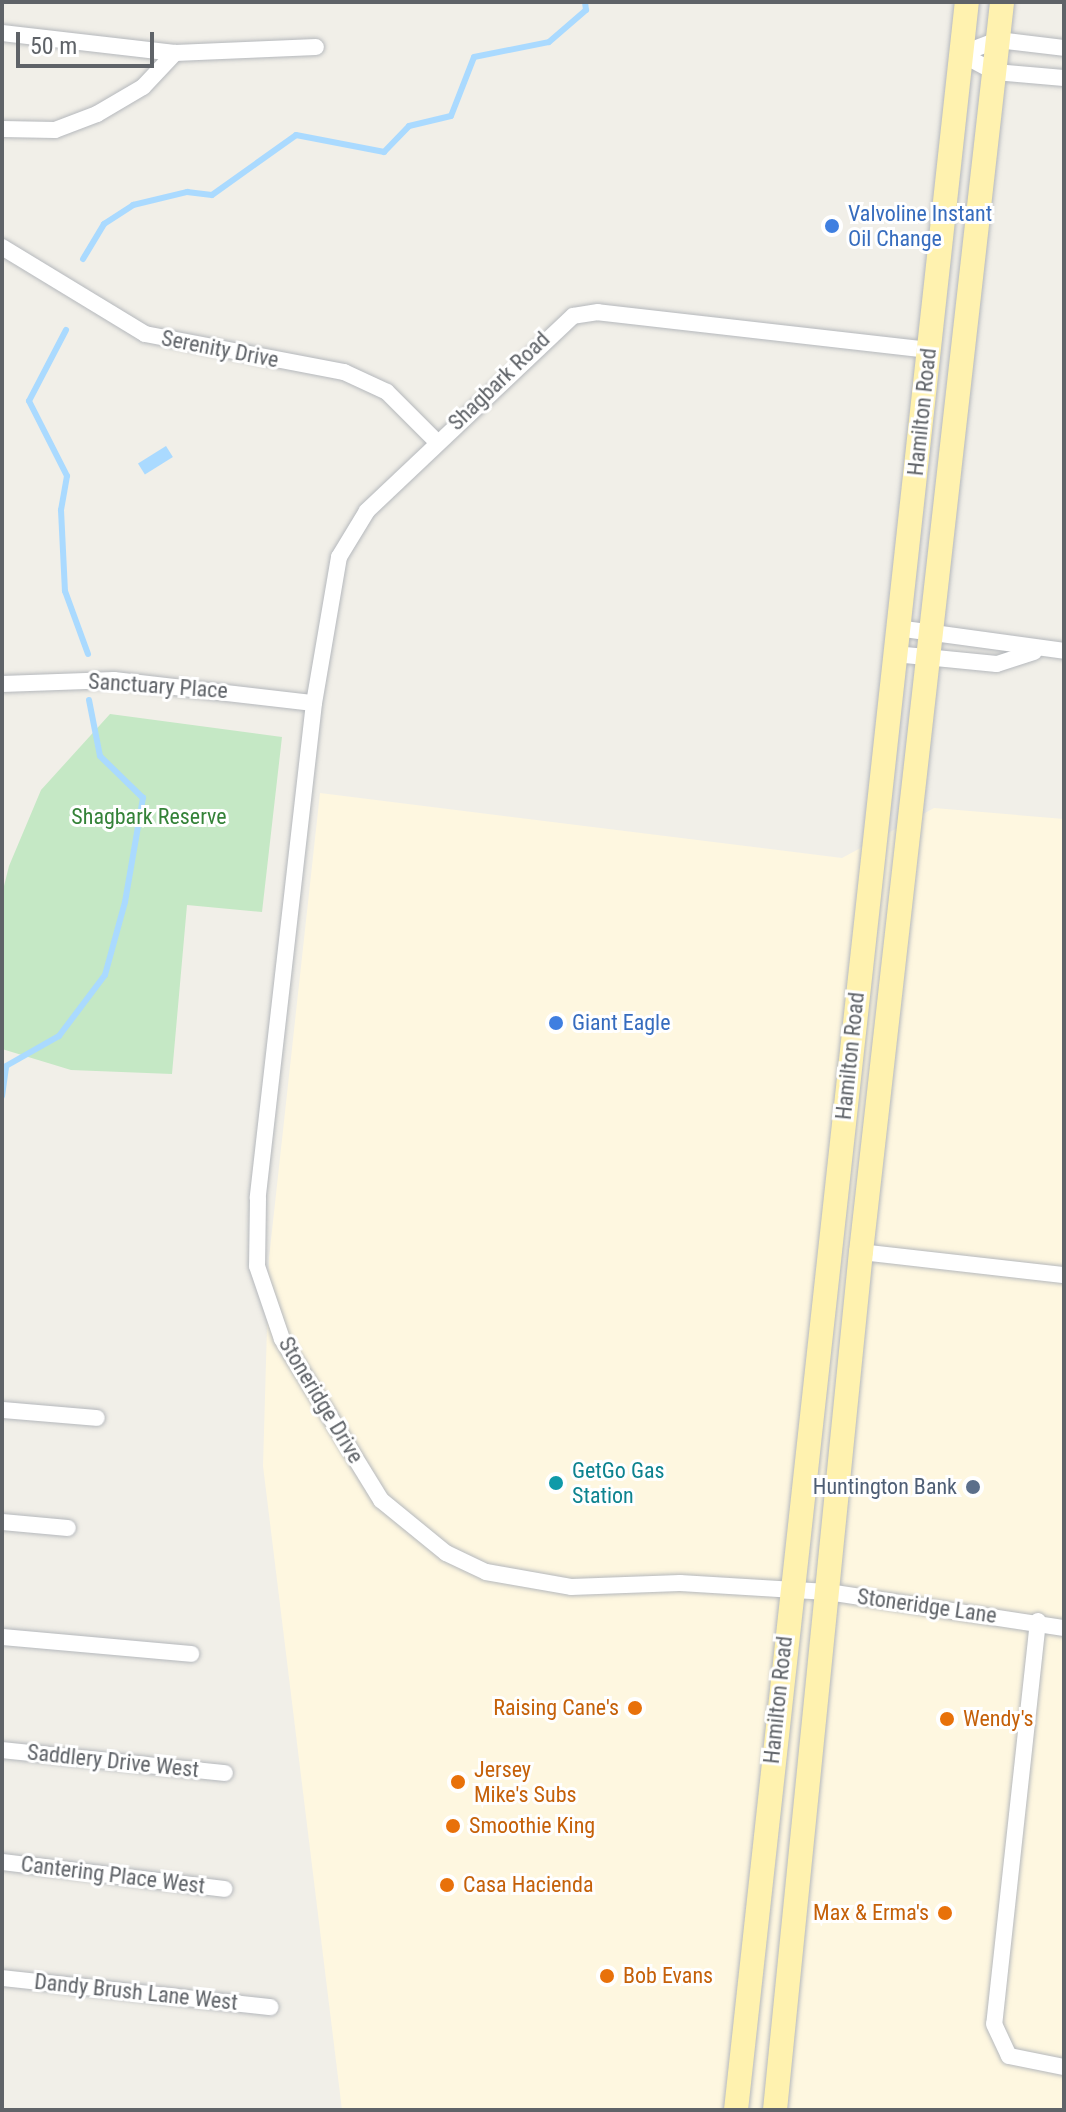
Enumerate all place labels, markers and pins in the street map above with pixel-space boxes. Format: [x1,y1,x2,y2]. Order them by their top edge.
place label: Valvoline Instant Oil Change [848,200,992,252]
marker: Valvoline Instant Oil Change [823,217,841,235]
place label: Giant Eagle [572,1010,670,1036]
marker: Giant Eagle [547,1014,565,1032]
place label: GetGo Gas Station [572,1457,664,1508]
marker: GetGo Gas Station [547,1474,565,1492]
place label: Huntington Bank [813,1474,957,1500]
marker: Huntington Bank [964,1478,982,1496]
place label: Raising Cane's [493,1695,619,1721]
marker: Raising Cane's [626,1699,644,1717]
place label: Wendy's [963,1706,1034,1732]
marker: Wendy's [938,1710,956,1728]
place label: Jersey Mike's Subs [474,1756,577,1808]
marker: Jersey Mike's Subs [449,1773,467,1791]
place label: Smoothie King [469,1813,595,1839]
marker: Smoothie King [444,1817,462,1835]
place label: Casa Hacienda [463,1872,593,1898]
marker: Casa Hacienda [438,1876,456,1894]
place label: Max & Erma's [813,1900,929,1926]
marker: Max & Erma's [936,1904,954,1922]
place label: Bob Evans [623,1963,713,1989]
marker: Bob Evans [598,1967,616,1985]

